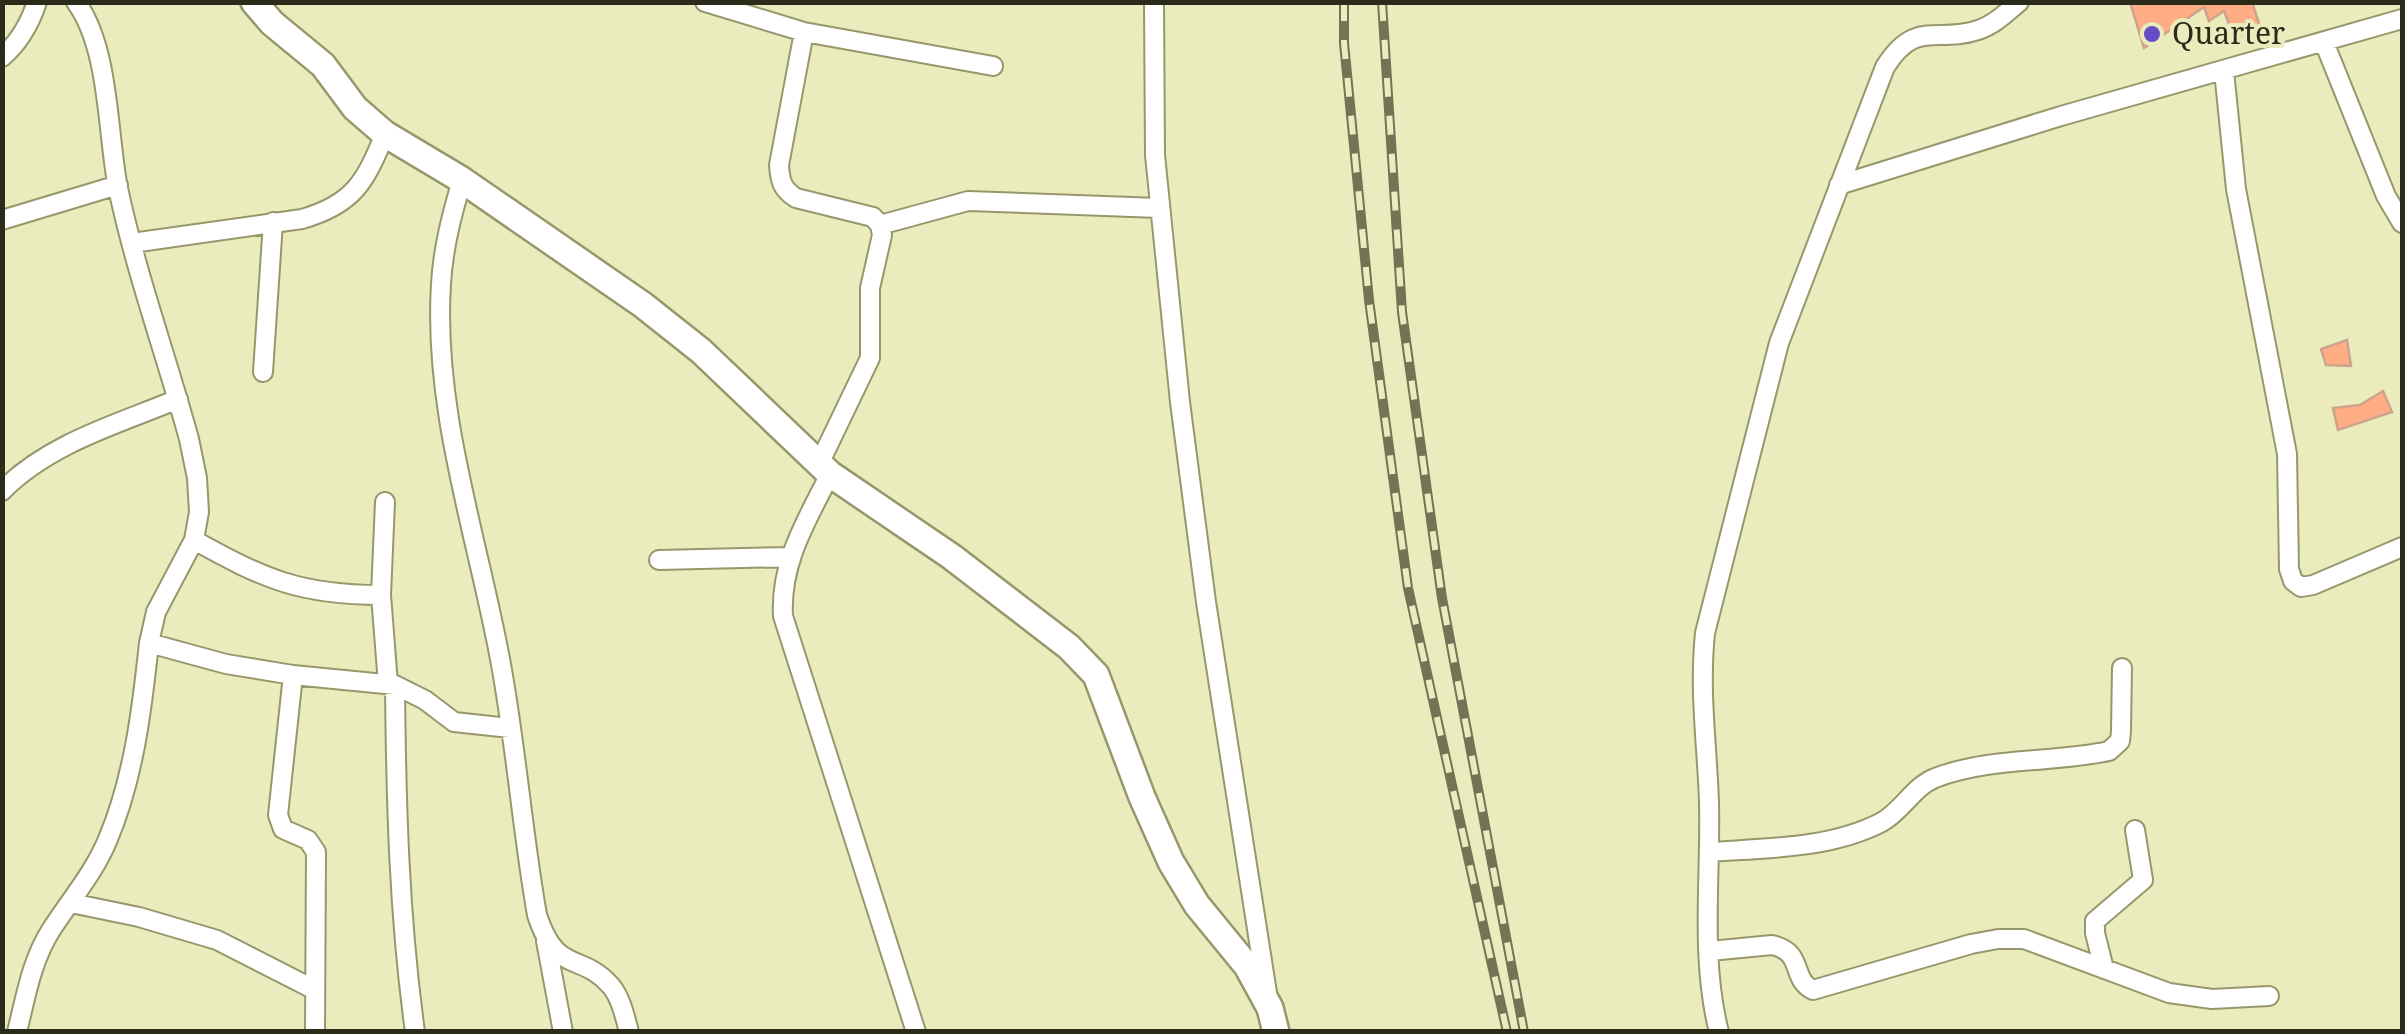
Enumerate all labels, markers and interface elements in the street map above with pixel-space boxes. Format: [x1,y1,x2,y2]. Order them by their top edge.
place label: Quarter [2172,12,2285,53]
marker: Quarter [2141,23,2163,45]

